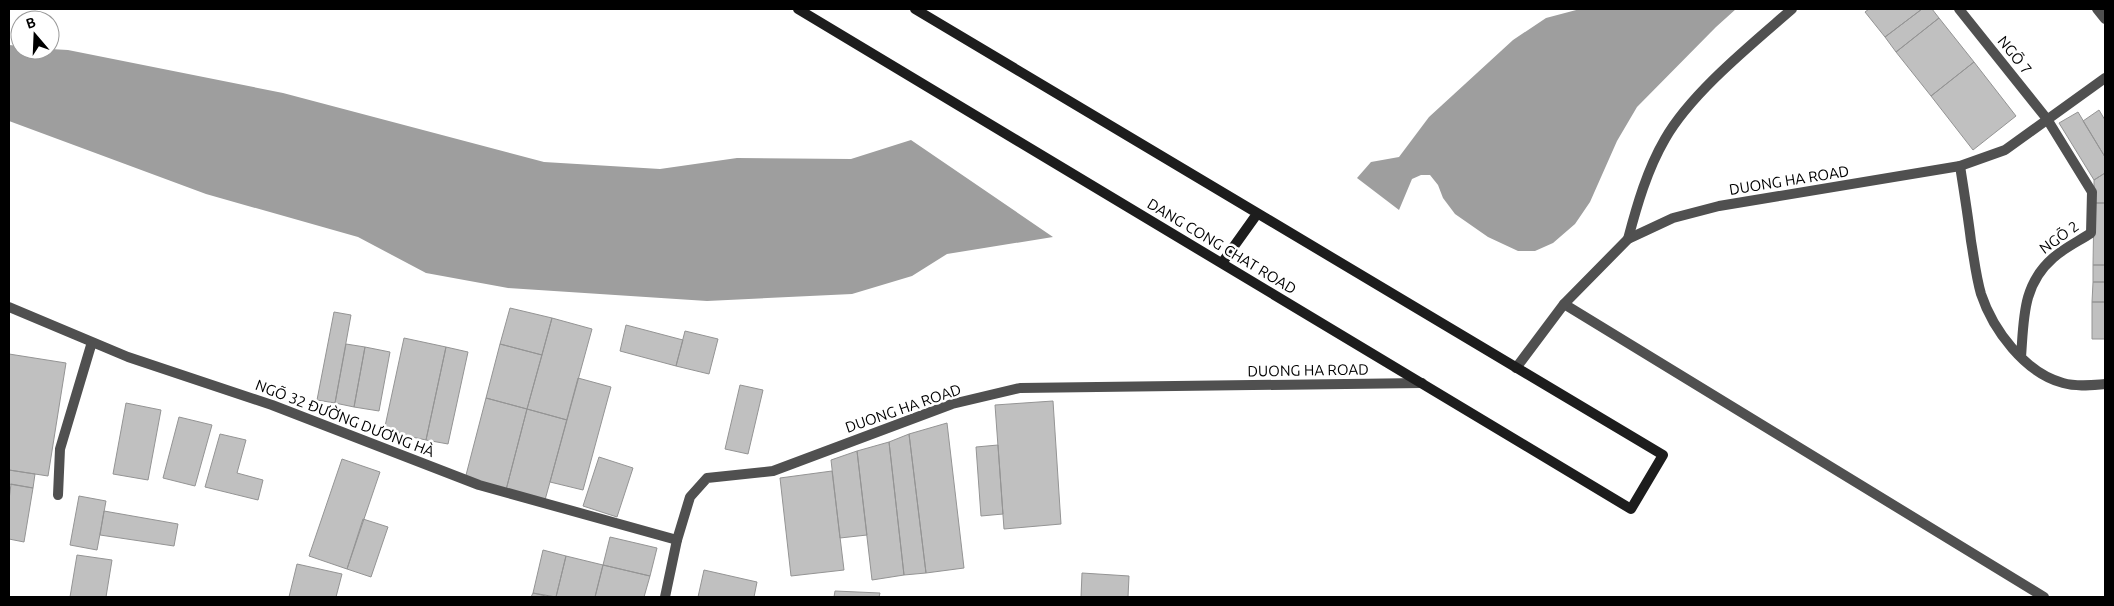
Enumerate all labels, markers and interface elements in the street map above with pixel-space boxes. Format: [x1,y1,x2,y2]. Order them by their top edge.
north arrow [10,10,60,60]
text: B [24,14,38,32]
street label: NGÕ 7 [1994,32,2036,78]
street label: DUONG HA ROAD [1728,162,1850,198]
street label: DANG CONG CHAT ROAD [1145,195,1299,297]
street label: NGÕ 2 [2036,216,2082,257]
street label: DUONG HA ROAD [1247,360,1369,380]
street label: NGÕ 32 ĐƯỜNG DƯƠNG HÀ [253,375,437,460]
street label: DUONG HA ROAD [843,380,963,436]

